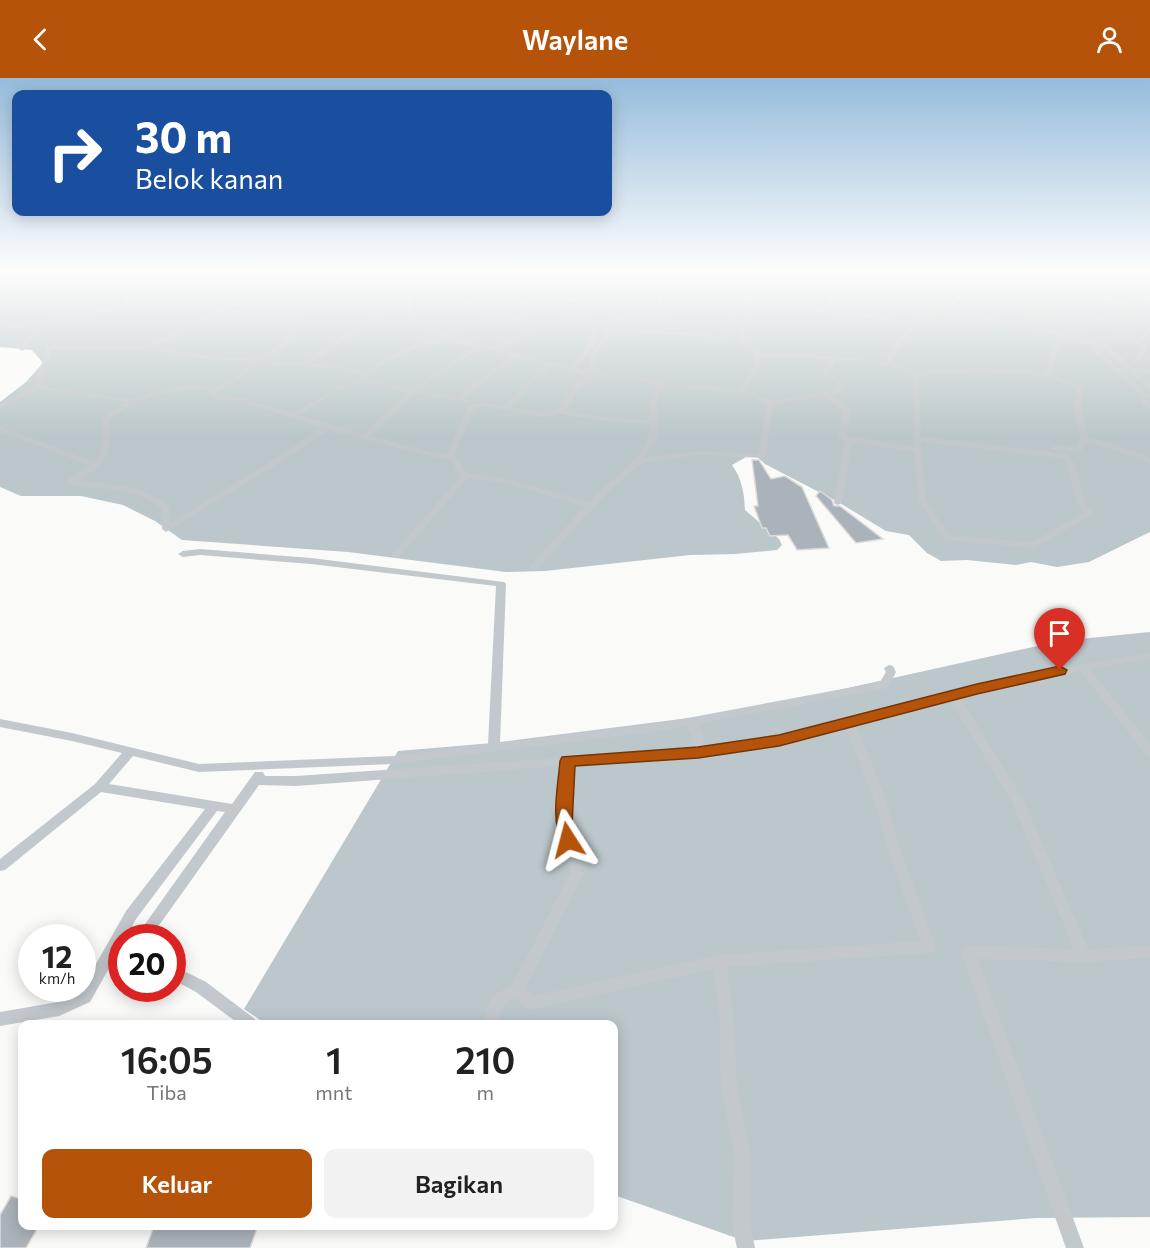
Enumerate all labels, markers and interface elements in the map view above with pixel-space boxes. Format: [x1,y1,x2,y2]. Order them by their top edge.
icon: back [24,23,57,56]
text: Waylane [522,23,628,56]
icon: person [1093,23,1126,56]
text: 30 m [135,110,232,162]
icon: right [36,114,114,192]
text: Belok kanan [135,162,283,195]
pin [1034,608,1085,670]
icon: arrive [1043,617,1076,650]
position arrow [536,808,600,872]
speed limit sign: 20 [108,924,186,1002]
text: 12 [42,937,72,974]
text: km/h [39,969,75,987]
text: 16:05 [121,1037,213,1081]
text: 1 [326,1037,342,1081]
text: 210 [455,1037,515,1081]
text: Tiba [147,1080,187,1104]
text: mnt [315,1080,352,1104]
text: m [476,1080,494,1104]
button: Keluar [42,1149,312,1218]
button: Bagikan [324,1149,594,1218]

